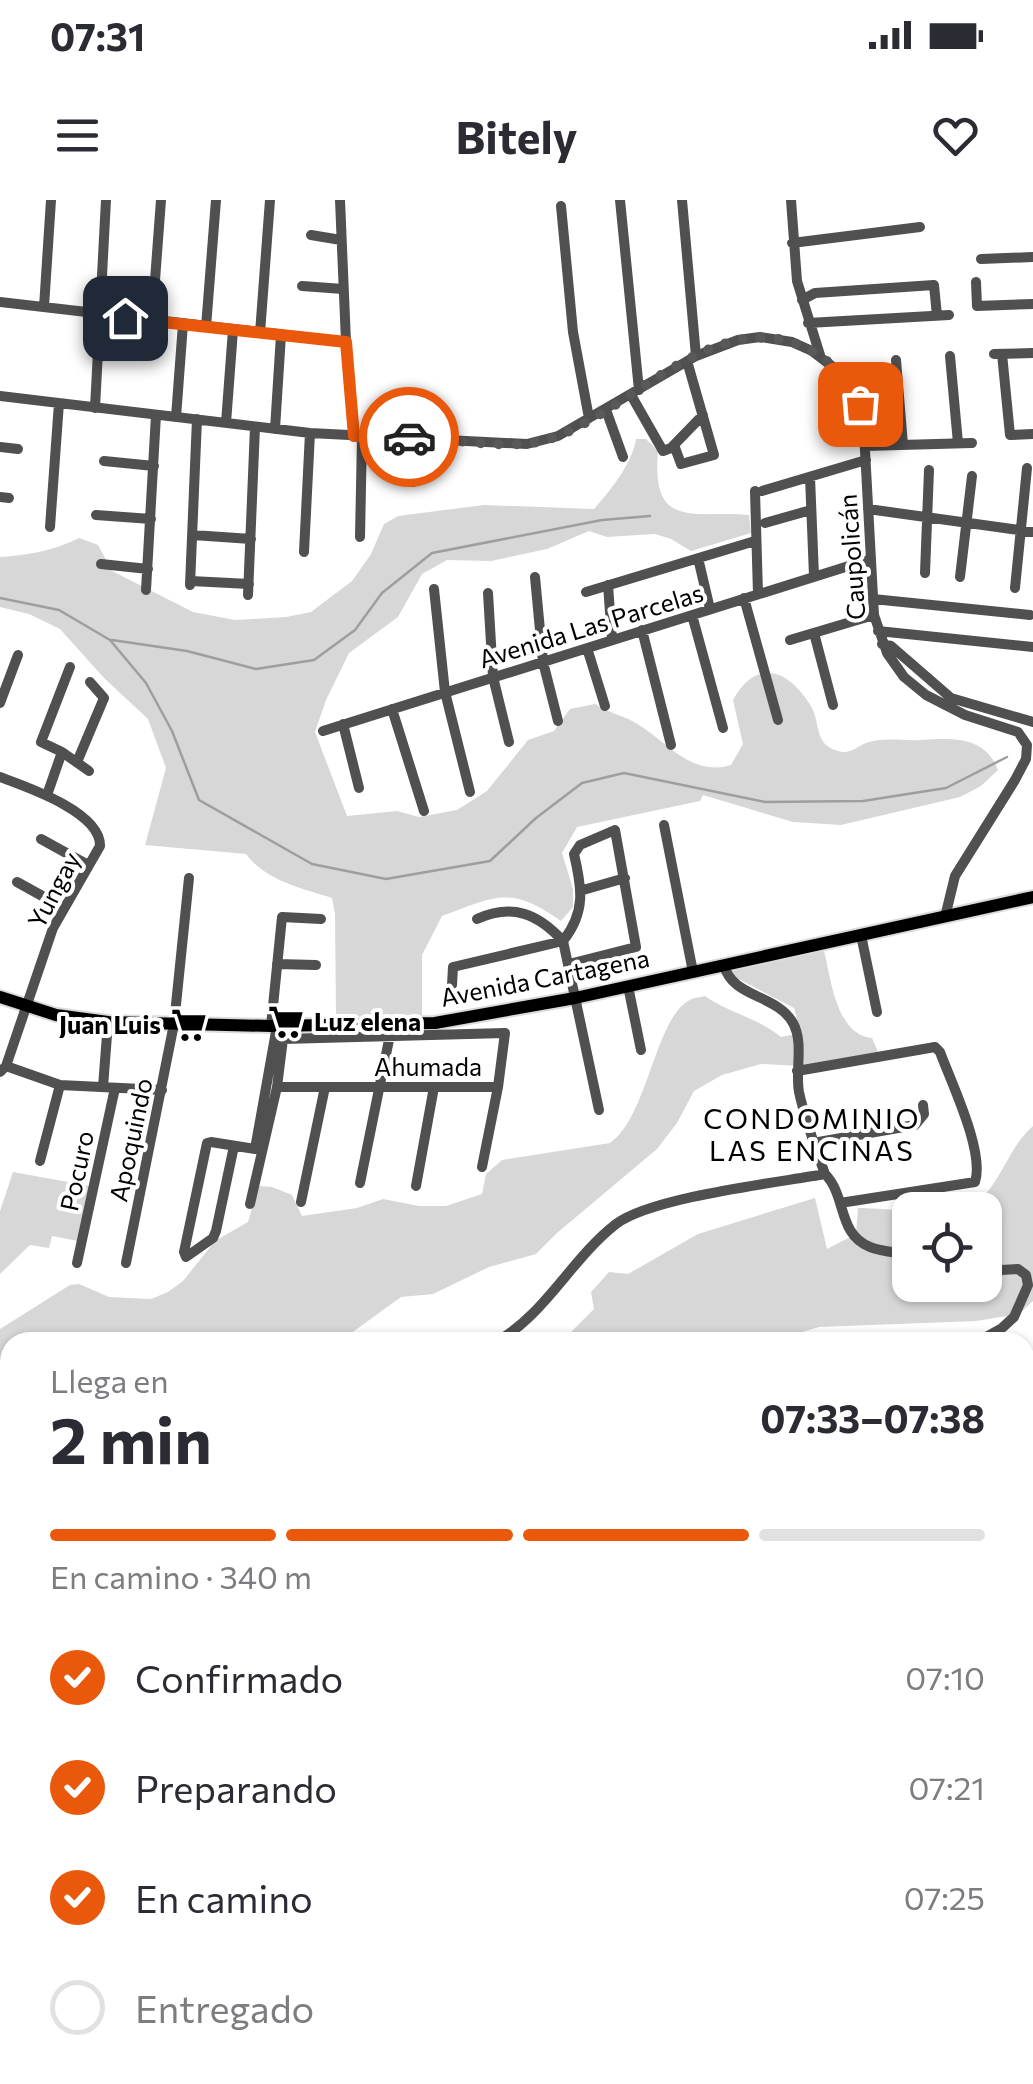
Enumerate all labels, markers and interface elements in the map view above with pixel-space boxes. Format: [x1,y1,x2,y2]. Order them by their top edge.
text: 07:31 [50,12,145,59]
icon: menu [50,108,105,163]
text: Bitely [456,108,577,163]
icon: heart [928,108,983,163]
pin [83,276,168,361]
icon: home [98,291,153,346]
pin [818,362,903,447]
icon: bag [833,377,888,432]
courier [359,387,459,487]
icon: car [382,410,437,465]
street label: Caupolicán [832,493,870,621]
street label: Avenida Las Parcelas [475,577,707,673]
street label: Yungay [21,846,86,933]
street label: Avenida Cartagena [438,942,652,1012]
supermarket icon: Luz elena [267,1003,305,1041]
supermarket icon: Juan Luis [170,1006,208,1044]
place label: Luz elena [314,1006,421,1036]
place label: Juan Luis [59,1009,161,1039]
street label: Ahumada [374,1051,482,1081]
street label: Apoquindo [102,1075,158,1204]
district label: CONDOMINIO LAS ENCINAS [703,1101,921,1167]
street label: Pocuro [53,1128,99,1214]
map controls [892,1192,1002,1302]
button: locate [892,1192,1002,1302]
text: Llega en [50,1360,169,1400]
text: 07:33–07:38 [760,1394,985,1441]
text: 2 min [50,1398,212,1477]
text: En camino · 340 m [50,1556,312,1596]
icon: check [50,1650,105,1705]
text: Confirmado [135,1654,343,1701]
text: 07:10 [905,1657,985,1697]
icon: check [50,1760,105,1815]
text: Preparando [135,1764,337,1811]
text: 07:21 [908,1767,985,1807]
icon: check [50,1870,105,1925]
text: En camino [135,1874,313,1921]
text: 07:25 [904,1877,985,1917]
text: Entregado [135,1984,314,2031]

